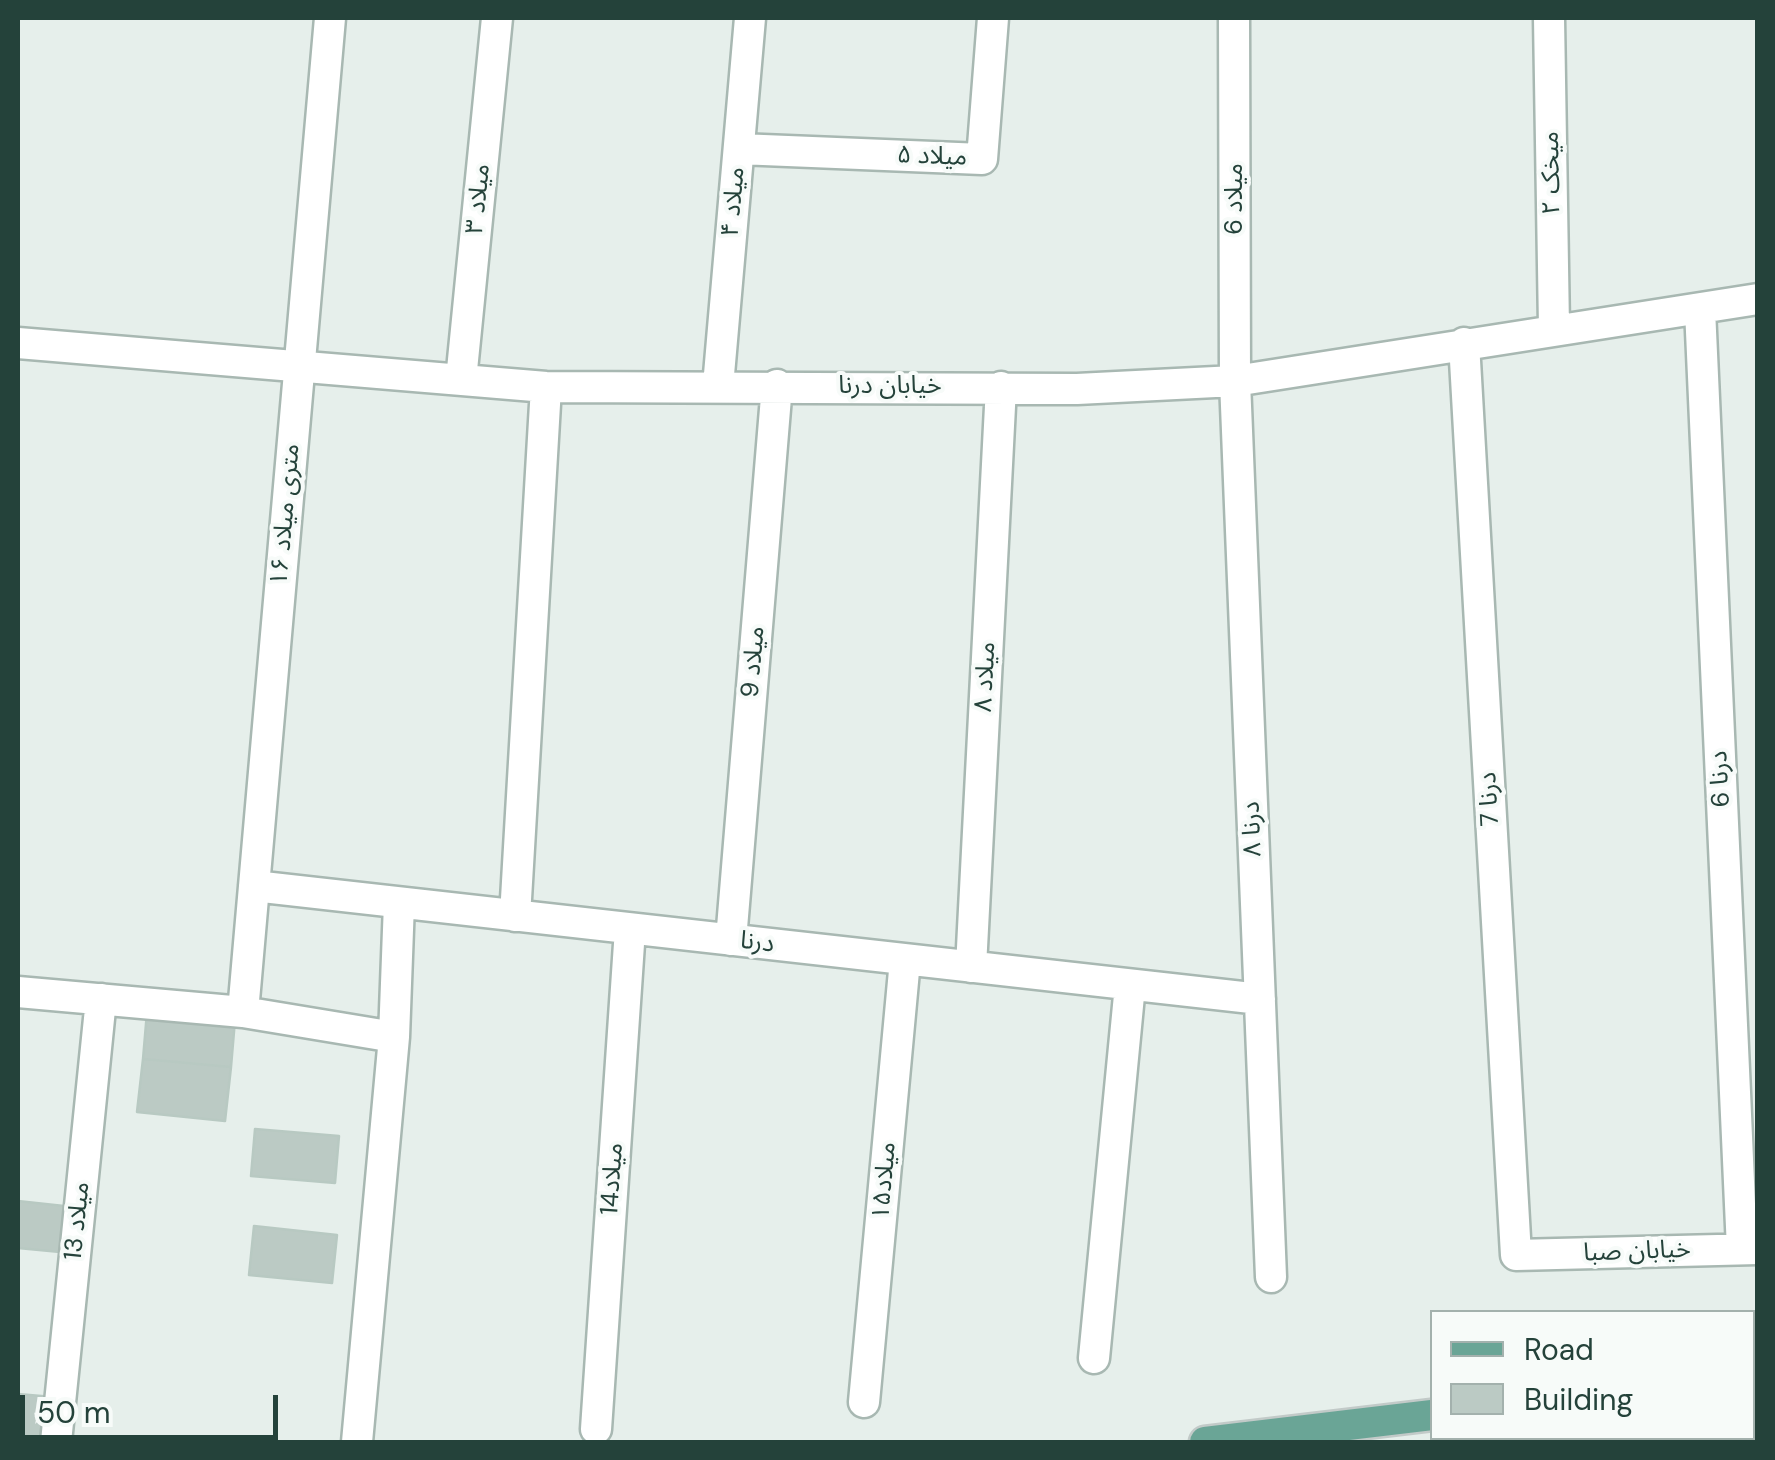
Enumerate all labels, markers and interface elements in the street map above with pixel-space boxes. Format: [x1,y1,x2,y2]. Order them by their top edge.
street label: میخک ۲ [1536,131,1568,215]
street label: میلاد ۵ [896,141,968,173]
street label: میلاد ۳ [460,162,498,236]
street label: میلاد 6 [1220,163,1250,235]
street label: میلاد ۴ [716,166,752,238]
street label: خیابان درنا [838,371,942,401]
street label: ۱۶ متری میلاد [265,443,307,587]
street label: میلاد 9 [736,625,772,699]
street label: میلاد ۸ [969,641,1003,713]
street label: درنا 6 [1705,750,1737,808]
street label: درنا 7 [1474,771,1506,827]
street label: درنا ۸ [1237,801,1269,857]
street label: درنا [738,926,776,960]
street label: میلاد۱۵ [867,1141,903,1221]
street label: میلاد14 [596,1142,630,1216]
street label: میلاد 13 [59,1180,97,1262]
street label: خیابان صبا [1583,1235,1691,1269]
legend [1430,1310,1755,1440]
text: Road [1524,1330,1594,1369]
scale bar [25,1375,282,1437]
text: Building [1524,1380,1633,1419]
text: 50 m [37,1393,111,1432]

